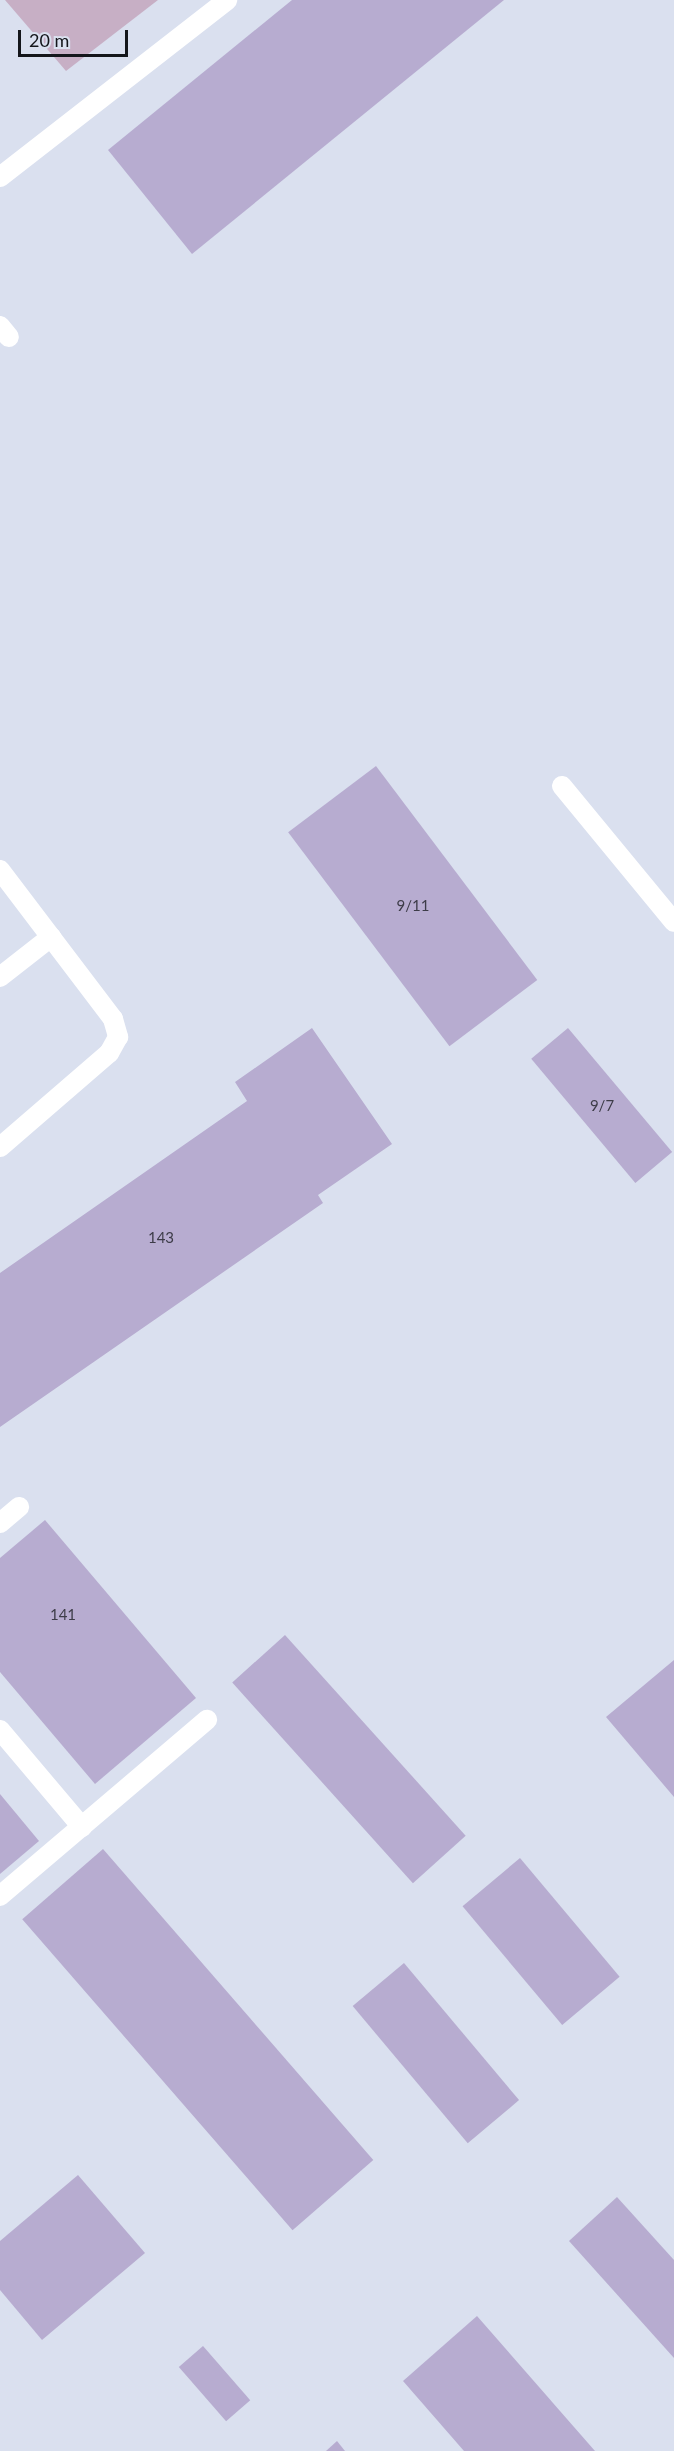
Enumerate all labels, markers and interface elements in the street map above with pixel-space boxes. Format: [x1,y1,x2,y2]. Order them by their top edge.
scale bar [21,18,130,56]
text: 20 m [29,29,69,51]
house number: 9/11 [397,897,429,915]
house number: 9/7 [590,1097,614,1115]
house number: 143 [148,1229,174,1247]
house number: 141 [50,1606,76,1624]

